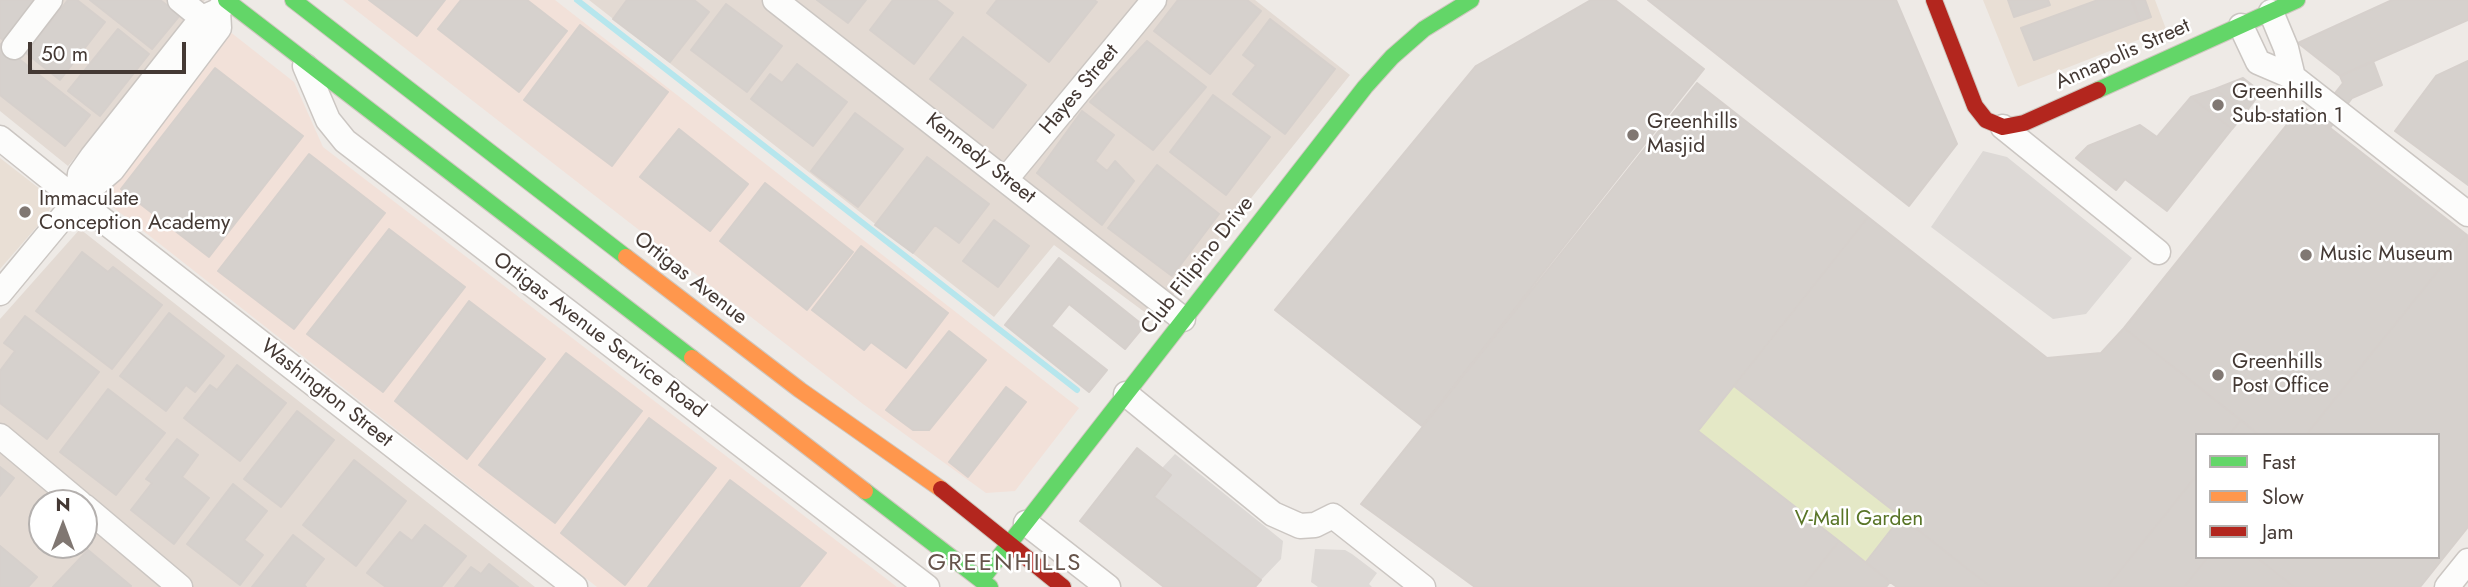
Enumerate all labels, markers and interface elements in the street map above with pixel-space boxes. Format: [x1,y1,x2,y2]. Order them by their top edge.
street label: Annapolis Street [2052,14,2194,96]
scale bar [32,28,189,72]
text: 50 m [41,39,88,69]
street label: Hayes Street [1035,40,1125,140]
place label: Greenhills Sub-station 1 [2232,80,2343,130]
marker: Greenhills Sub-station 1 [2210,97,2226,113]
street label: Kennedy Street [920,108,1040,210]
place label: Greenhills Masjid [1647,110,1737,160]
marker: Greenhills Masjid [1625,127,1641,143]
place label: Immaculate Conception Academy [39,187,230,237]
street label: Club Filipino Drive [1136,192,1260,340]
marker: Immaculate Conception Academy [17,204,33,220]
street label: Ortigas Avenue [628,227,752,331]
place label: Music Museum [2320,242,2453,268]
marker: Music Museum [2298,247,2314,263]
street label: Ortigas Avenue Service Road [488,248,710,424]
street label: Washington Street [255,335,397,453]
place label: Greenhills Post Office [2232,350,2329,400]
marker: Greenhills Post Office [2210,367,2226,383]
legend [2195,433,2440,559]
text: Fast [2262,447,2295,477]
text: Slow [2262,482,2304,512]
north arrow [28,489,98,559]
text: N [55,491,71,518]
park label: V-Mall Garden [1795,507,1923,533]
text: Jam [2262,517,2294,547]
district label: GREENHILLS [929,550,1081,578]

